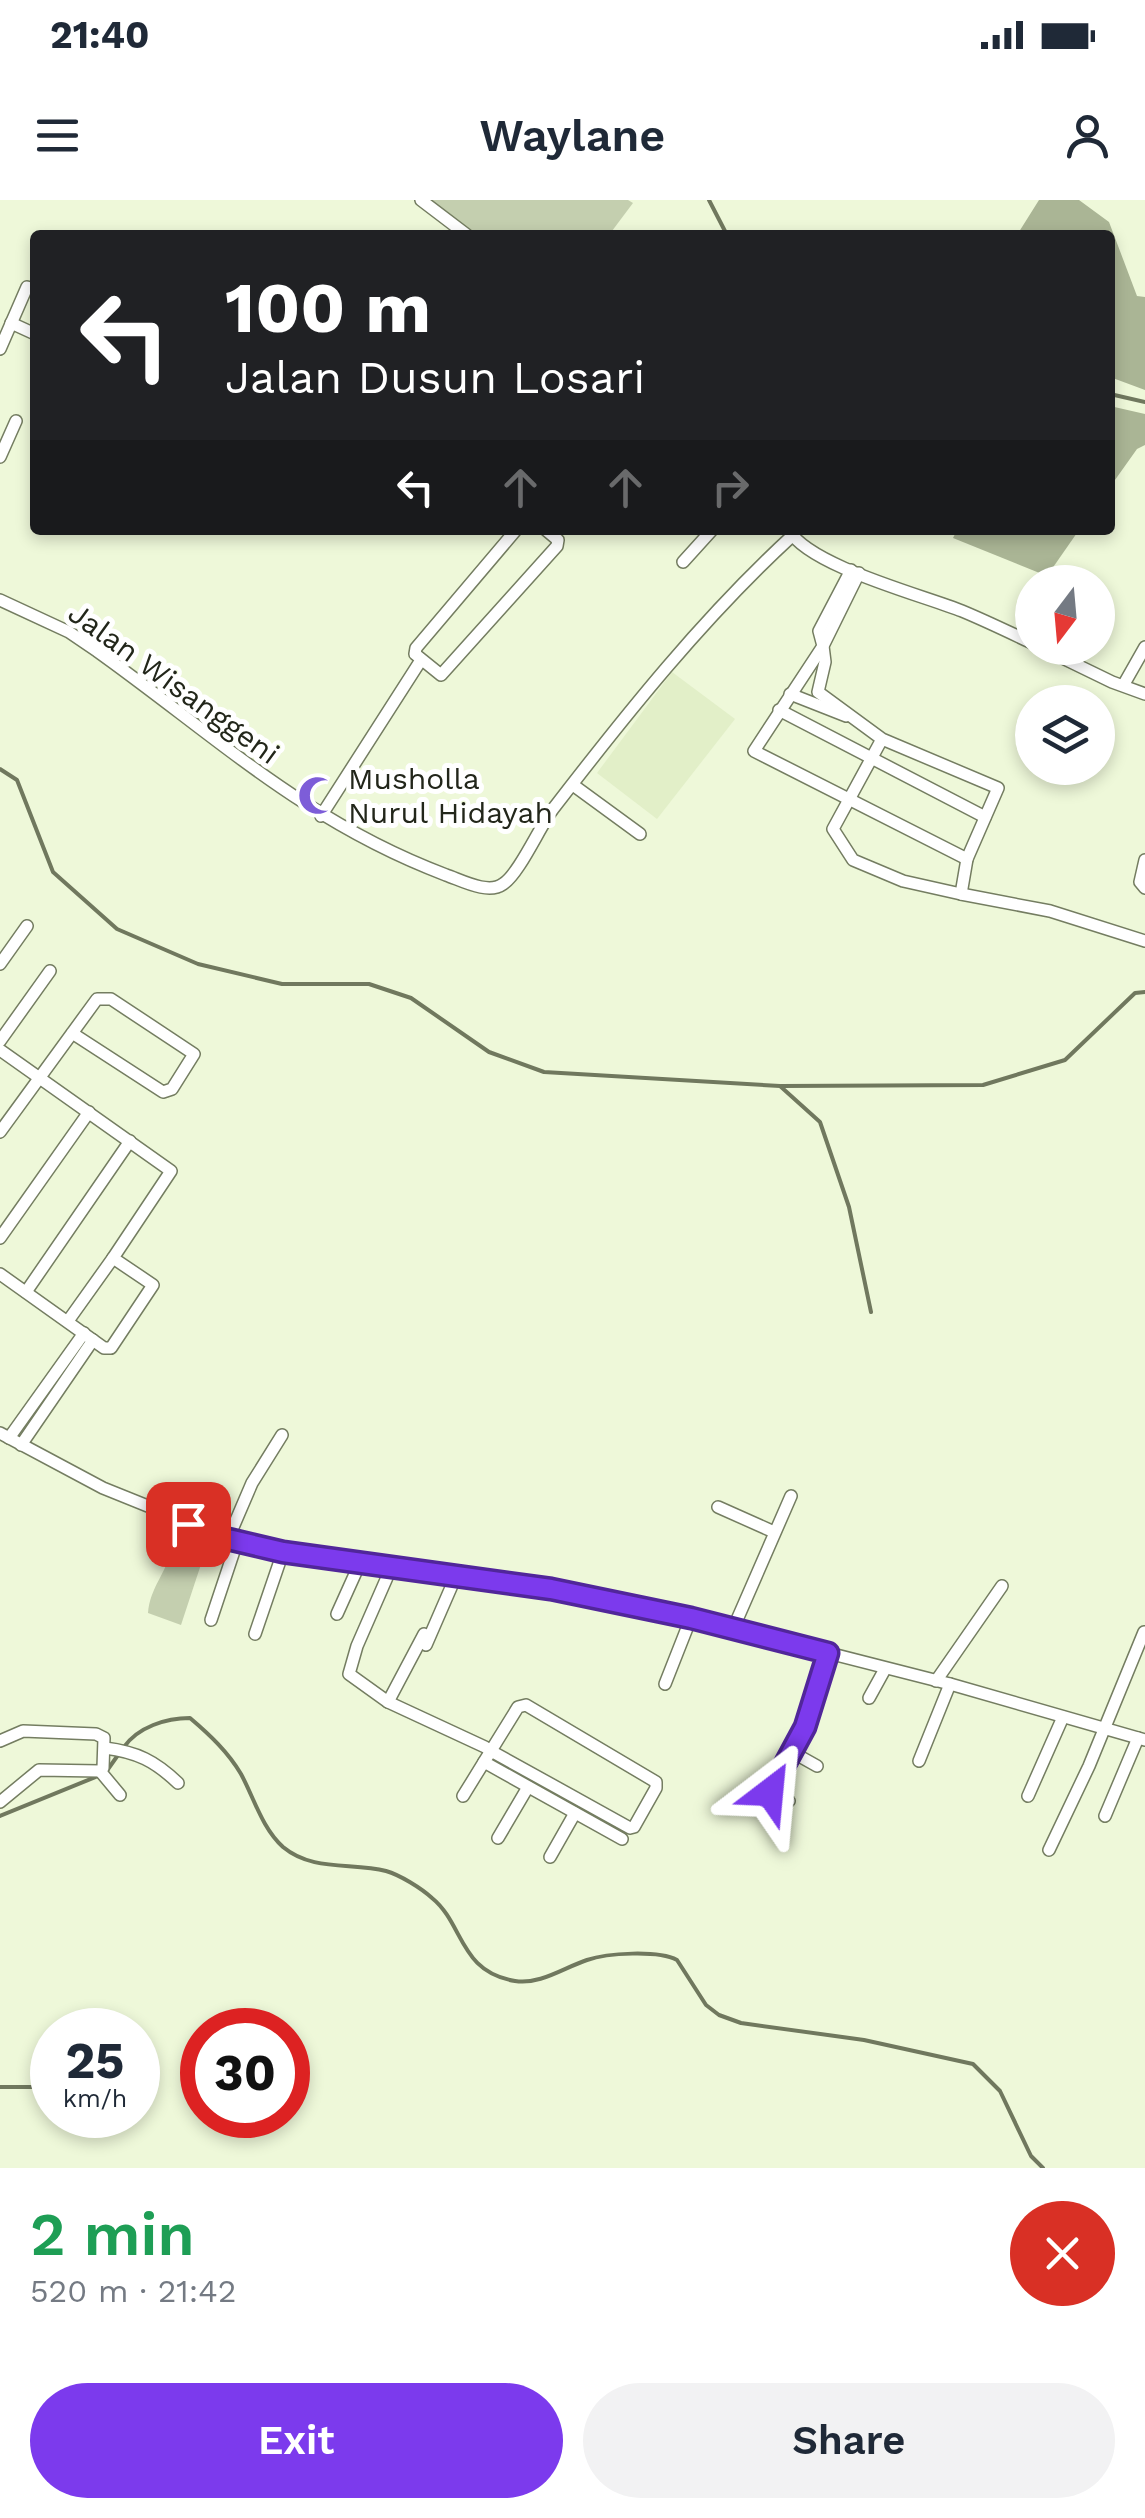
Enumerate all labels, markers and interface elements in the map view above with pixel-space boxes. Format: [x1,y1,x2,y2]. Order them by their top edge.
text: 21:40 [50,13,150,57]
icon: menu [30,108,85,163]
icon: person [1060,108,1115,163]
text: Waylane [480,109,665,162]
text: 100 m [225,267,431,349]
icon: left [60,270,190,400]
text: Jalan Dusun Losari [225,351,645,404]
icon: left [388,460,443,515]
icon: ahead [493,460,548,515]
icon: ahead [598,460,653,515]
icon: right [703,460,758,515]
north arrow [1015,565,1115,665]
map controls [1015,565,1115,785]
street label: Jalan Wisanggeni [62,595,286,771]
button: layers [1015,685,1115,785]
place label: Musholla Nurul Hidayah [348,761,553,830]
mosque icon: Musholla Nurul Hidayah [297,774,339,816]
pin [146,1482,231,1567]
icon: arrive [161,1497,216,1552]
position arrow [718,1740,822,1844]
speed limit sign: 30 [180,2008,310,2138]
text: 25 [66,2031,124,2090]
text: km/h [63,2084,127,2113]
text: 2 min [30,2199,195,2270]
button: close [1010,2201,1115,2306]
text: 520 m · 21:42 [30,2272,236,2310]
button: Exit [30,2383,563,2498]
button: Share [583,2383,1115,2498]

